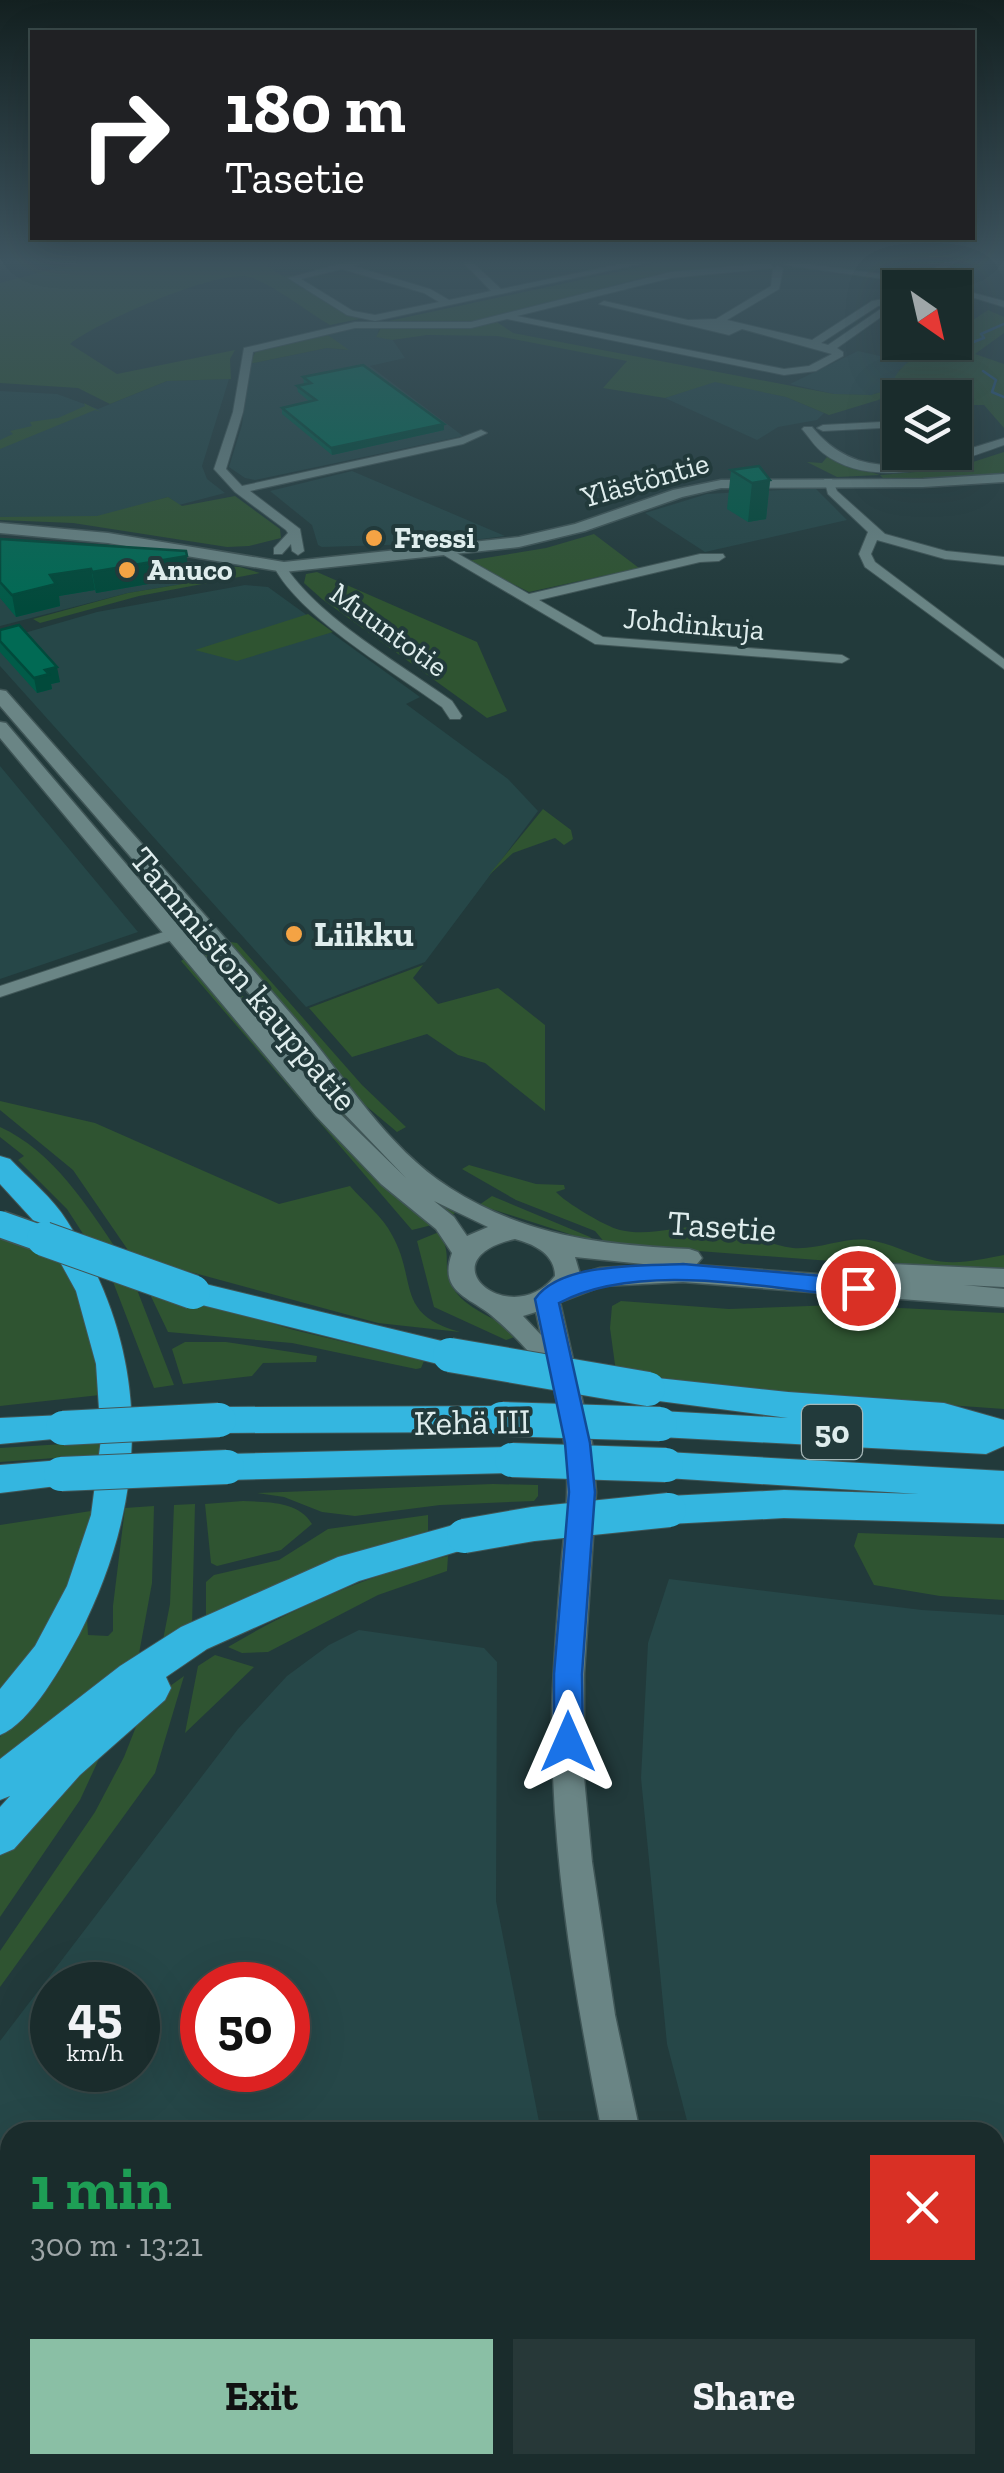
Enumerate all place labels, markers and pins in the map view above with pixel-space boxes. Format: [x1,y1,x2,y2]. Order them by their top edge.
place label: Fressi [394,520,475,556]
marker: Fressi [363,527,385,549]
place label: Anuco [147,552,233,588]
marker: Anuco [116,559,138,581]
place label: Liikku [314,913,414,955]
marker: Liikku [283,923,305,945]
pin [816,1246,901,1331]

